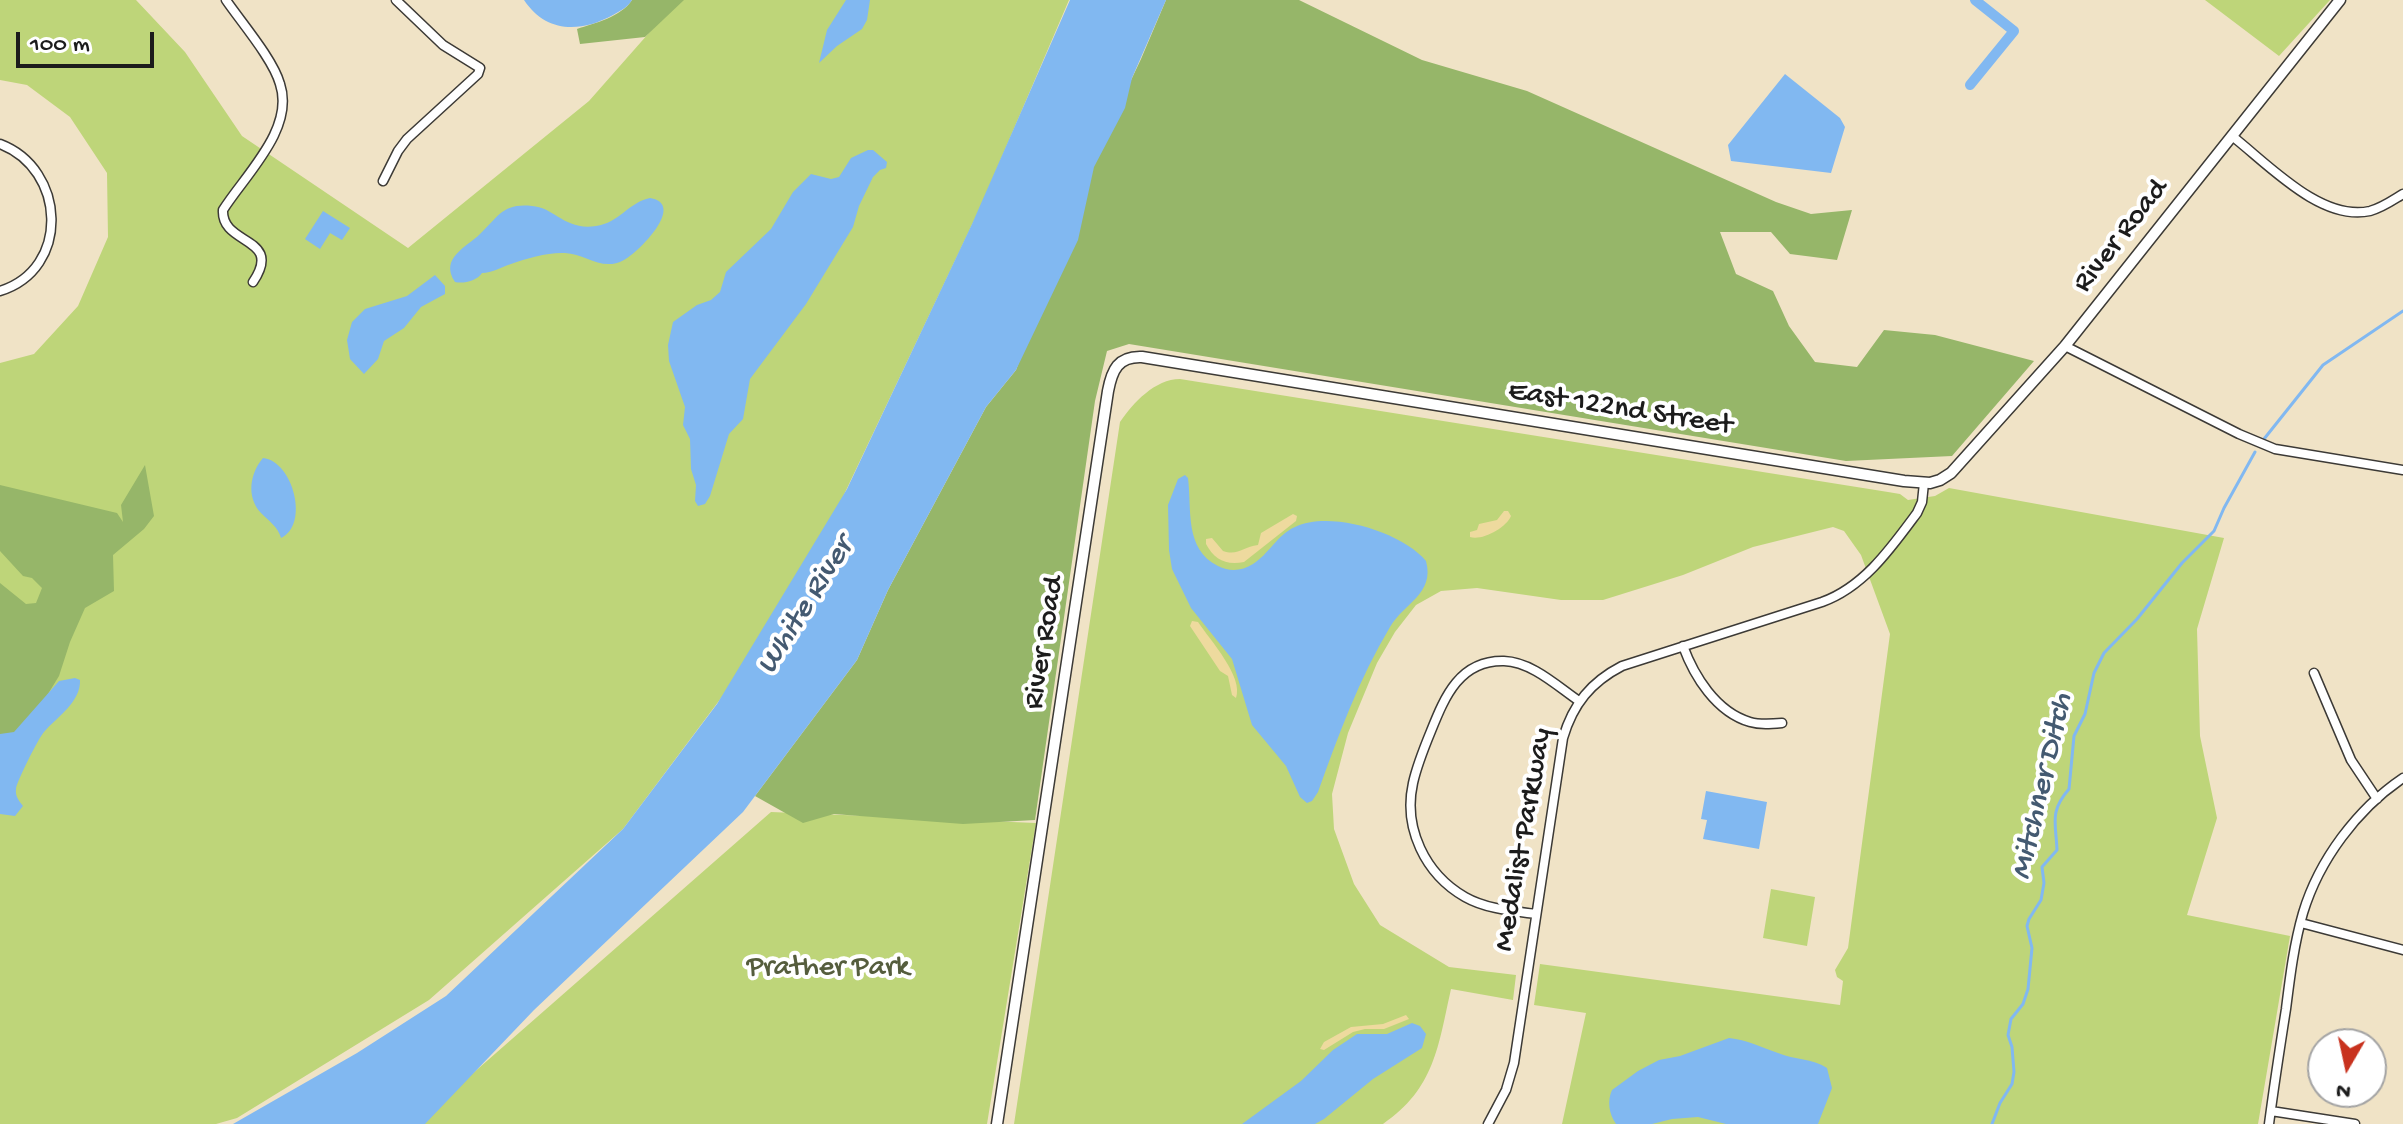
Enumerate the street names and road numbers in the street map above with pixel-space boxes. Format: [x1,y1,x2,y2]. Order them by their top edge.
street label: River Road [2067,173,2177,301]
street label: East 122nd Street [1505,375,1735,445]
street label: River Road [1018,574,1074,712]
street label: Medalist Parkway [1488,726,1562,954]

